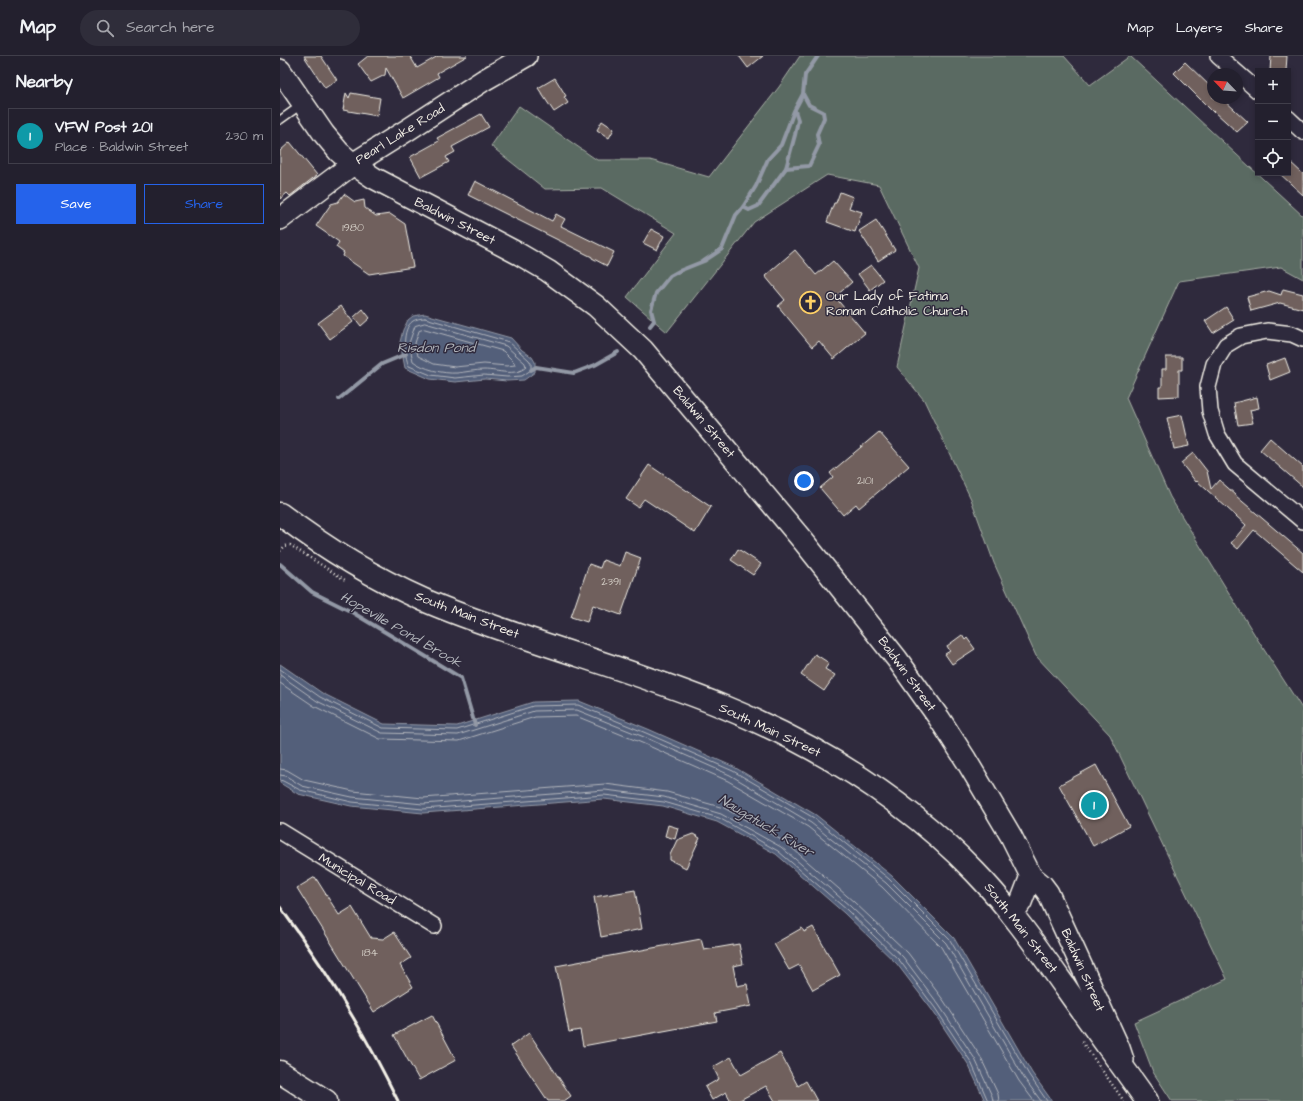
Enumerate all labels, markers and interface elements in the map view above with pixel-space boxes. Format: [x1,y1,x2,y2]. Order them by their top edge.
search box [80,10,360,46]
text: Map [20,14,56,41]
icon: search [94,17,116,39]
text: Search here [126,17,215,38]
text: Map [1127,18,1154,38]
text: Layers [1176,18,1223,38]
text: Share [1245,18,1283,38]
north arrow [1207,68,1243,104]
map controls [1255,68,1291,176]
button: + [1255,68,1291,104]
text: Nearby [16,70,73,94]
street label: Pearl Lake Road [352,99,448,169]
button: − [1255,104,1291,140]
text: VFW Post 201 [55,117,152,138]
text: 1 [29,127,31,145]
text: 230 m [225,127,263,145]
text: Place · Baldwin Street [55,138,188,156]
button: locate [1255,140,1291,176]
button: Save [16,184,136,224]
button: Share [144,184,264,224]
street label: Baldwin Street [411,193,499,250]
house number: 1980 [342,220,364,235]
place label: Our Lady of Fatima Roman Catholic Church [826,287,968,320]
church icon: Our Lady of Fatima Roman Catholic Church [798,290,824,316]
water label: Risdon Pond [397,338,478,358]
street label: Baldwin Street [669,382,740,462]
your location [794,471,814,491]
house number: 2101 [857,473,874,488]
house number: 2391 [601,574,621,589]
water label: Hopeville Pond Brook [337,587,466,673]
street label: South Main Street [412,587,522,643]
street label: Baldwin Street [874,633,941,716]
street label: South Main Street [716,699,824,762]
water label: Naugatuck River [715,790,818,863]
pin: 1 [1081,790,1107,820]
street label: Municipal Road [315,849,399,909]
street label: South Main Street [980,879,1063,978]
street label: Baldwin Street [1057,926,1110,1015]
house number: 184 [362,945,379,960]

